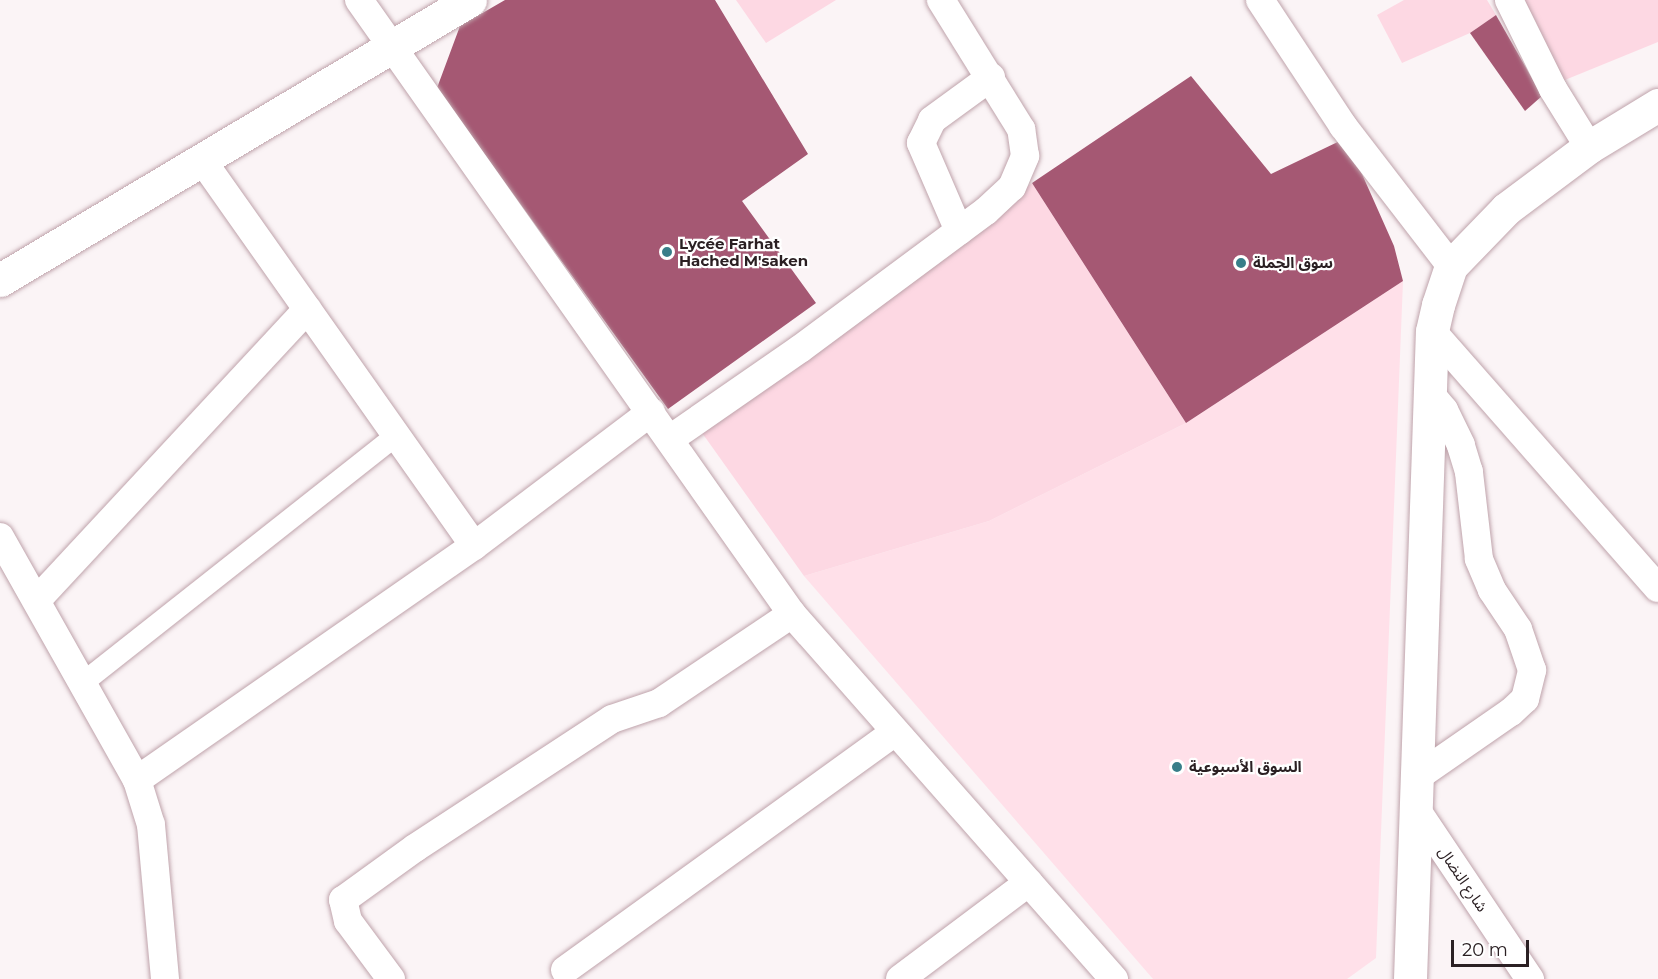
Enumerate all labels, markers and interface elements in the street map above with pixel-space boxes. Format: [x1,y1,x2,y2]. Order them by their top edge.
place label: Lycée Farhat Hached M'saken [679,234,808,269]
marker: Lycée Farhat Hached M'saken [660,245,674,259]
place label: سوق الجملة [1253,254,1333,272]
marker: سوق الجملة [1234,256,1248,270]
place label: السوق اﻷسبوعية [1189,758,1302,776]
marker: السوق اﻷسبوعية [1170,760,1184,774]
street label: شارع النضال [1435,843,1491,915]
scale bar [1454,928,1532,966]
text: 20 m [1462,939,1508,961]

